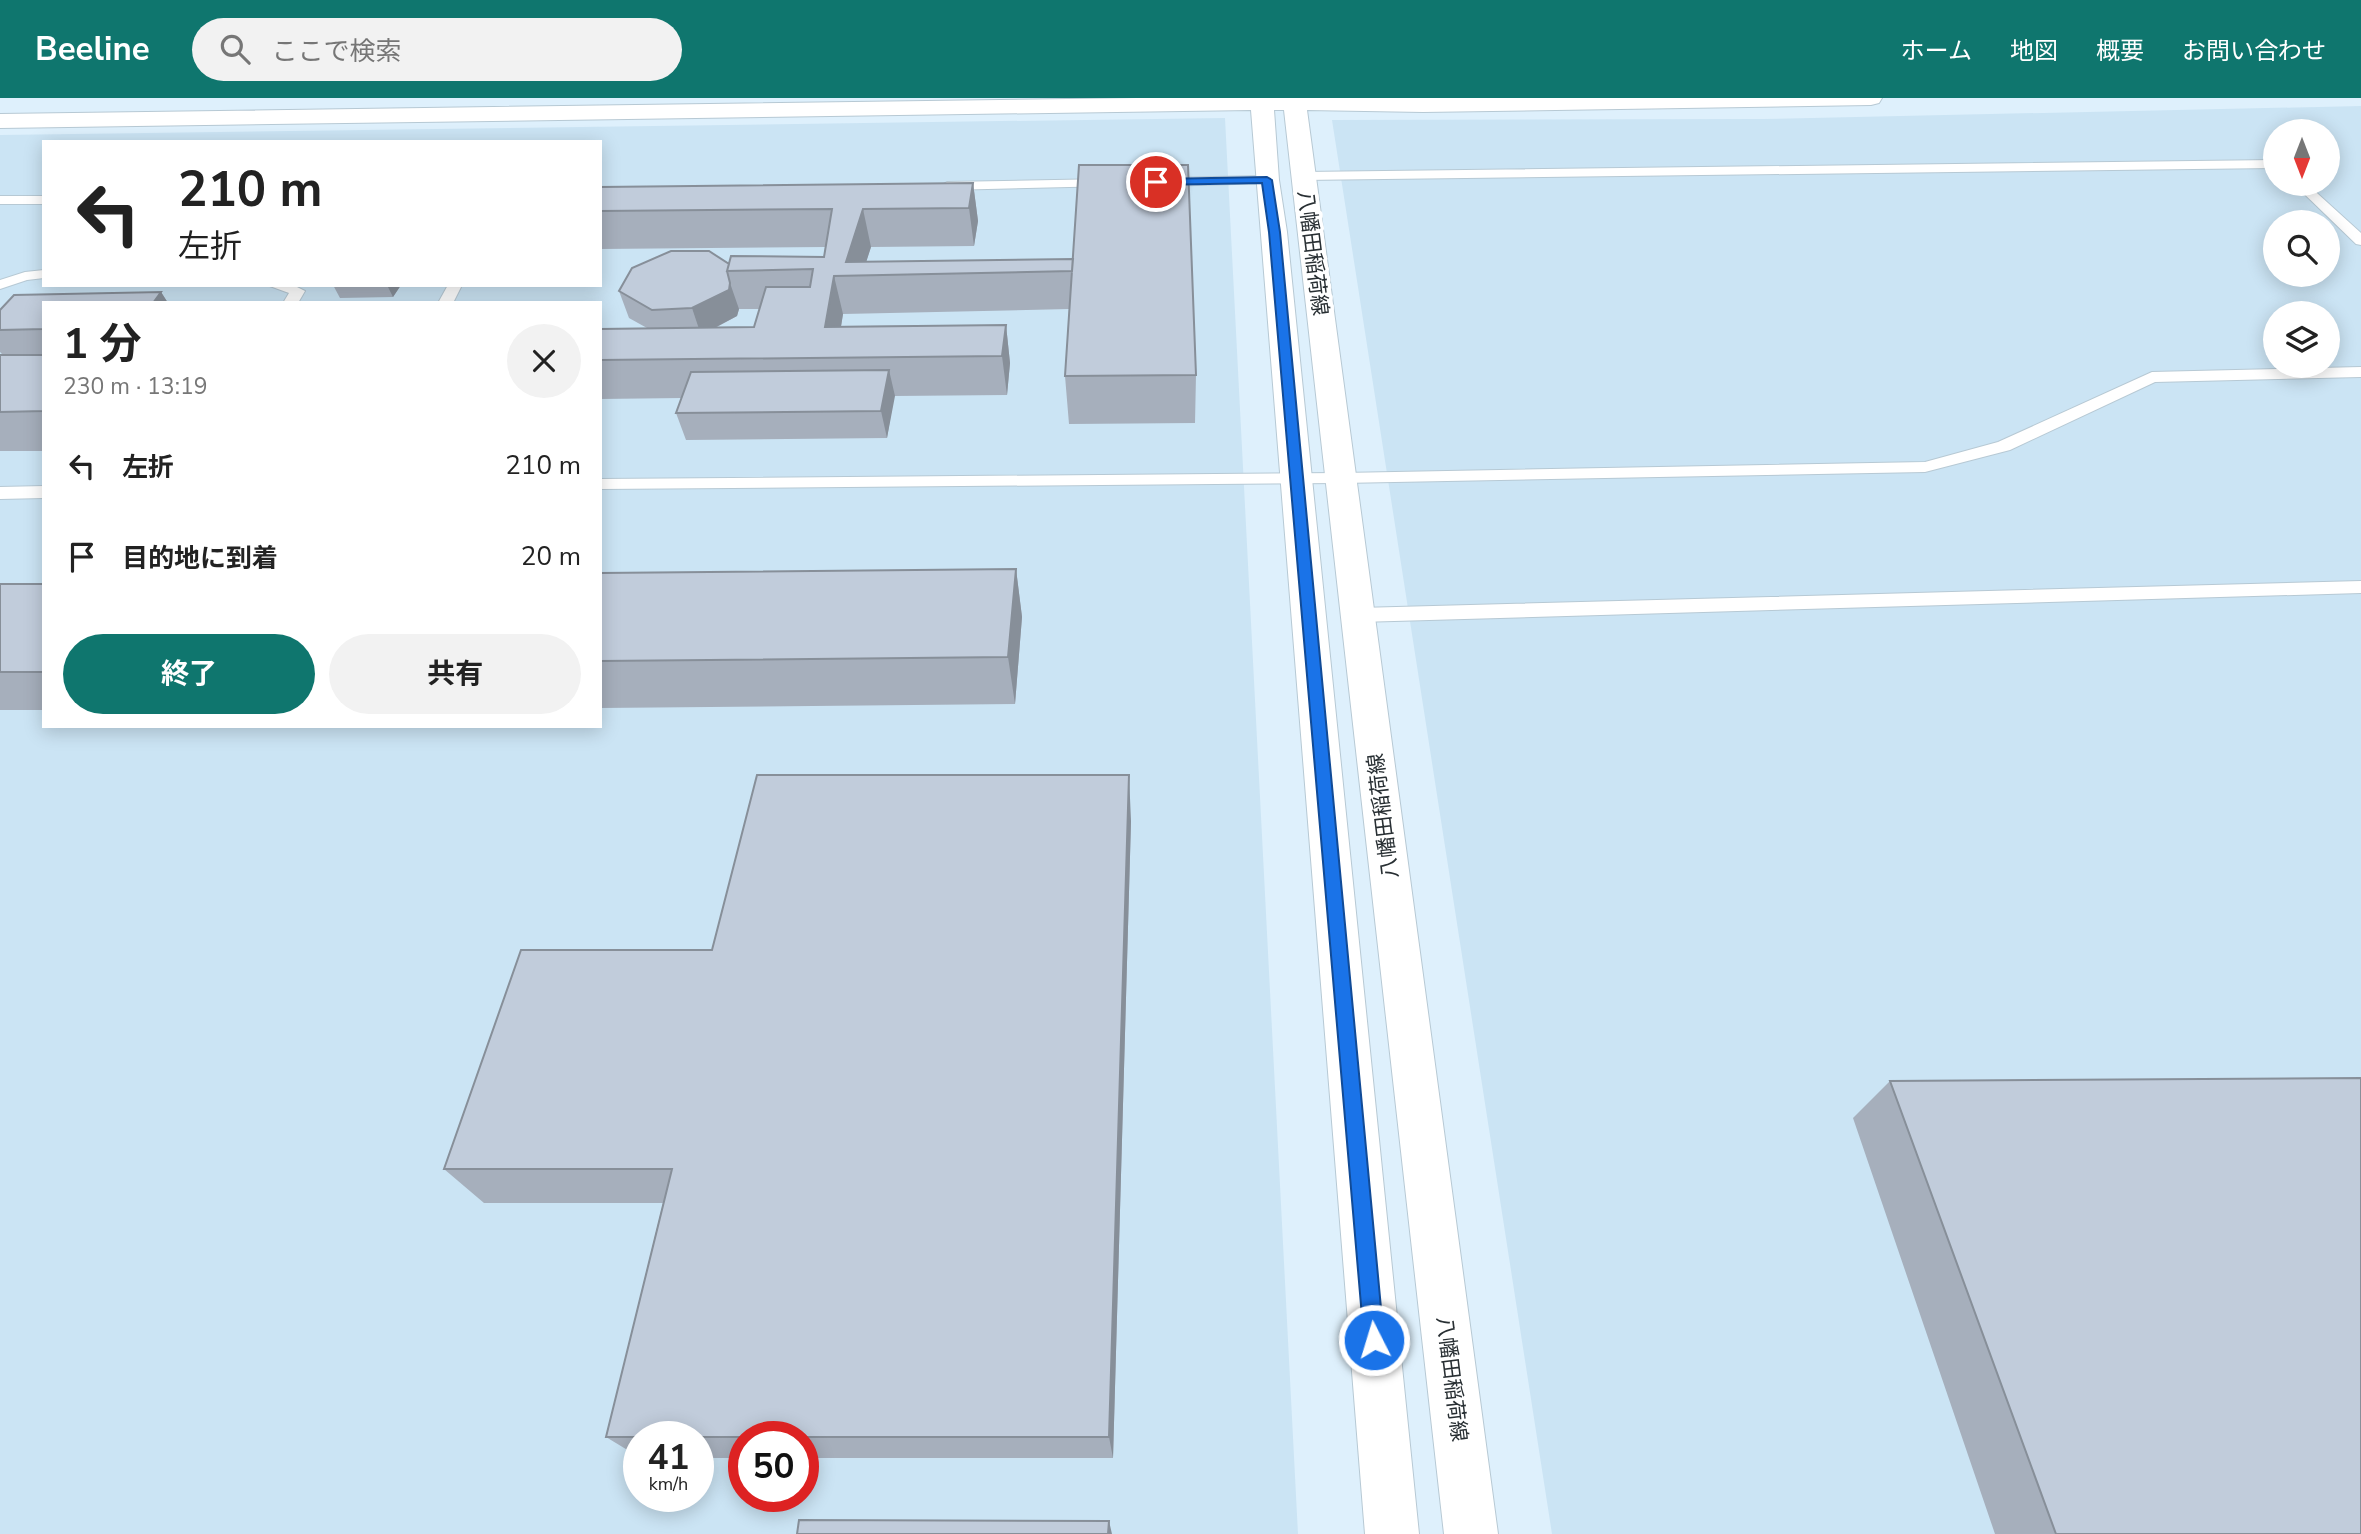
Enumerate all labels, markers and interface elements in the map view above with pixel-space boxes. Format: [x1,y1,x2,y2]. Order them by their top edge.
search box [192,18,682,81]
text: Beeline [35,27,150,72]
icon: search [216,30,254,68]
text: ここで検索 [272,34,402,69]
text: ホーム [1901,35,1972,67]
text: 地図 [2010,35,2058,67]
text: 概要 [2096,35,2144,67]
text: お問い合わせ [2182,35,2326,67]
north arrow [2263,119,2340,196]
map controls [2263,119,2340,378]
pin [1126,152,1186,212]
text: 210 m [178,156,322,223]
icon: arrive [1137,163,1175,201]
icon: left [63,168,154,259]
street label: 八幡田稲荷線 [1291,189,1335,317]
button: search [2263,210,2340,287]
text: 左折 [178,225,242,268]
button: layers [2263,301,2340,378]
text: 1 分 [63,316,142,373]
button: close [507,324,581,398]
text: 230 m · 13:19 [63,371,208,402]
icon: left [63,447,101,485]
text: 210 m [505,448,581,483]
text: 左折 [122,450,174,485]
icon: arrive [63,538,101,576]
text: 20 m [521,539,581,574]
text: 目的地に到着 [122,541,278,576]
button: 終了 [63,634,315,714]
button: 共有 [329,634,581,714]
street label: 八幡田稲荷線 [1361,752,1405,880]
position arrow [1337,1303,1411,1377]
street label: 八幡田稲荷線 [1430,1315,1474,1443]
speed limit sign: 50 [728,1421,819,1512]
text: 41 [647,1434,690,1481]
text: km/h [649,1472,688,1496]

